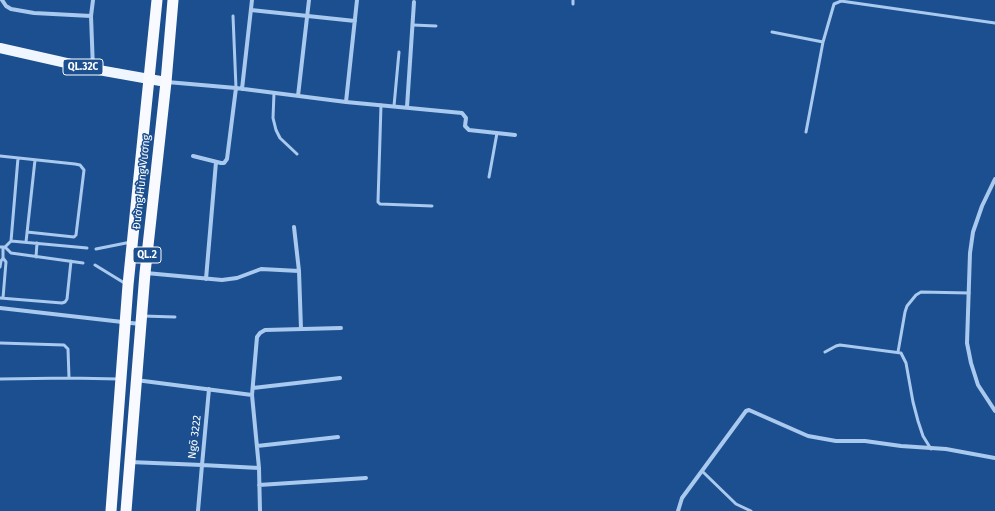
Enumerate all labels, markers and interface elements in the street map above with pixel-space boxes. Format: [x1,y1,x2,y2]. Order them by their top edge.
road number: QL.32C [63,59,103,75]
street label: Đường Hùng Vương [130,134,154,230]
road number: QL.2 [133,247,161,263]
street label: Ngõ 3222 [186,414,204,460]

